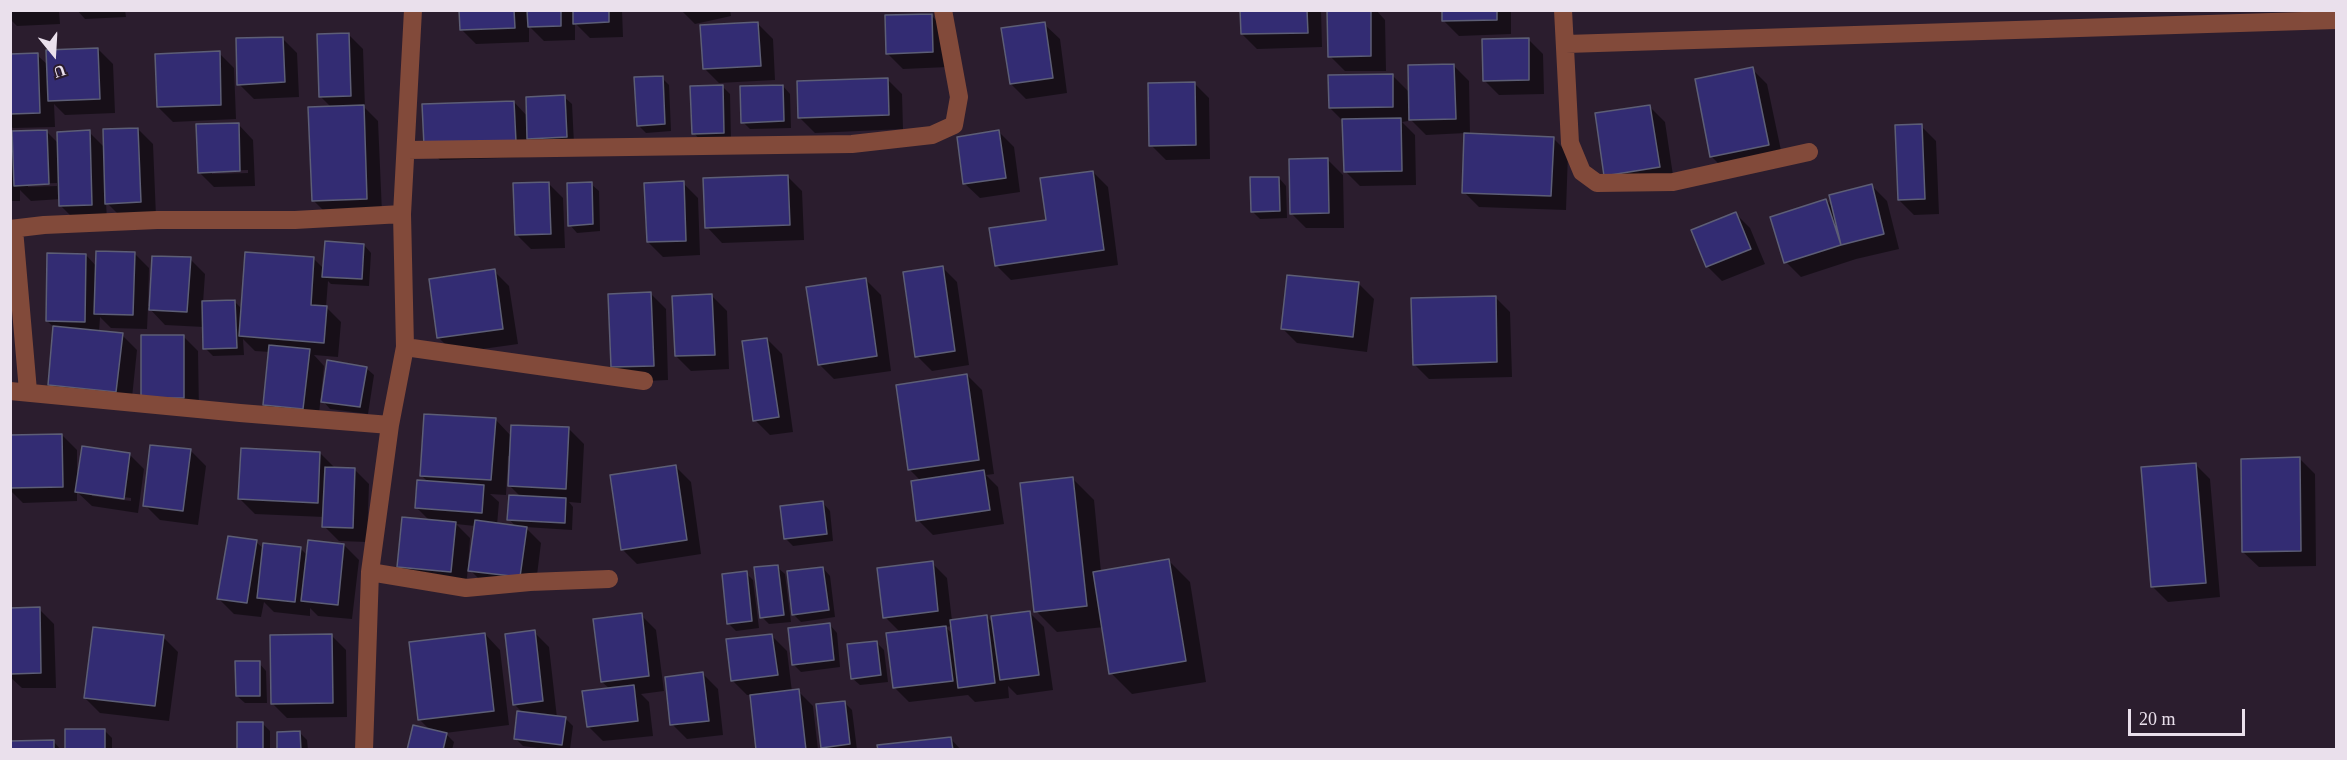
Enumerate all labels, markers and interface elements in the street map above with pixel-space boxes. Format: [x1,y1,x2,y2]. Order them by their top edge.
north arrow [24,24,84,84]
text: U [52,62,68,81]
scale bar [2131,697,2248,735]
text: 20 m [2139,709,2176,729]

